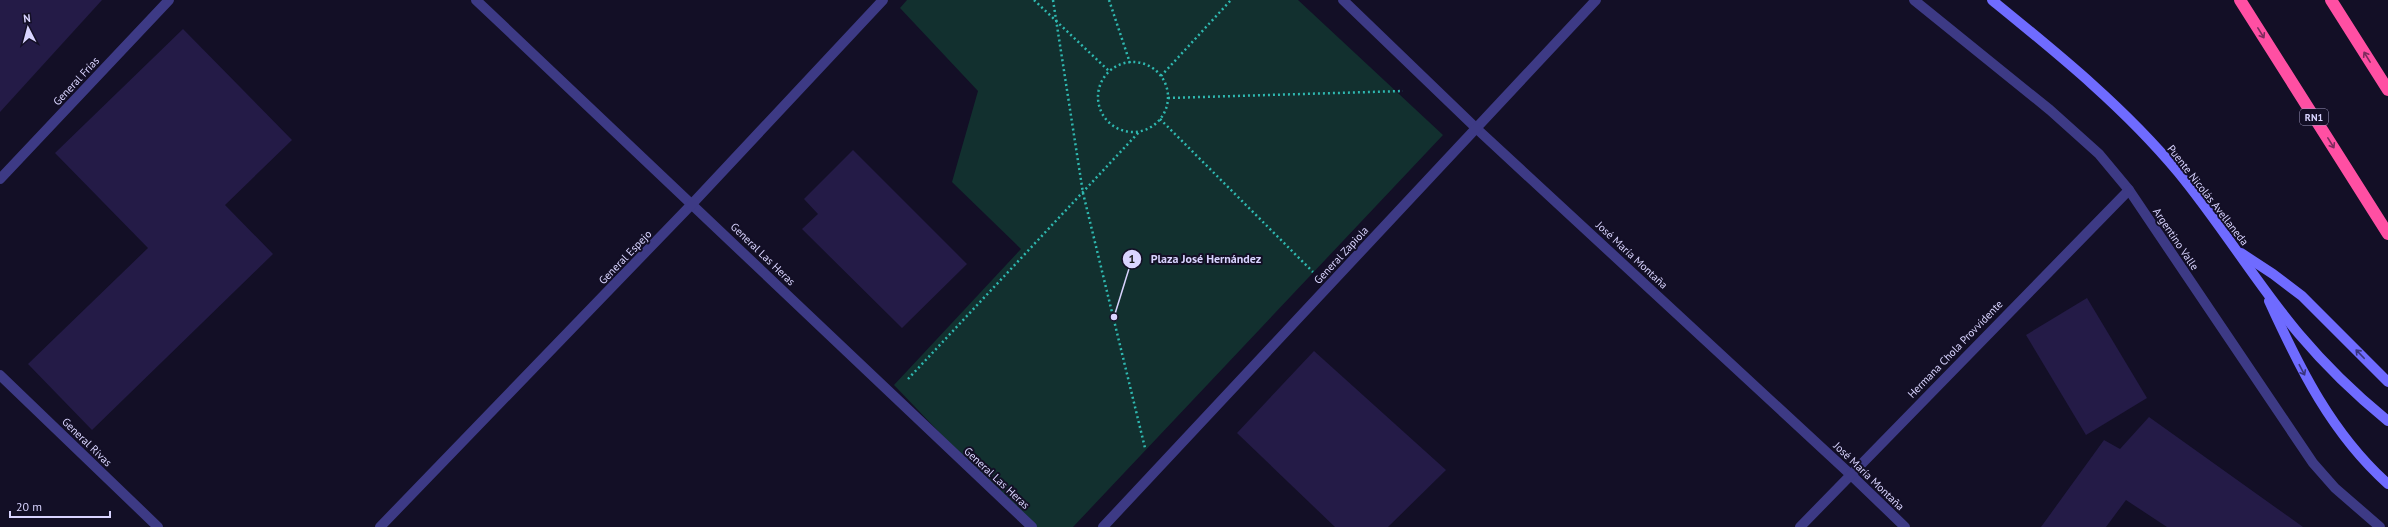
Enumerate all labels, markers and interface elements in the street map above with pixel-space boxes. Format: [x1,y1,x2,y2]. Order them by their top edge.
north arrow [8,8,48,48]
text: N [23,11,31,25]
one-way arrow [2257,27,2265,38]
one-way arrow [2363,52,2371,63]
street label: General Frías [50,53,102,108]
road number: RN1 [2300,109,2328,125]
one-way arrow [2327,137,2335,149]
street label: Puente Nicolás Avellaneda [2164,142,2252,248]
street label: Argentino Valle [2150,205,2202,273]
street label: José María Montaña [1593,218,1671,292]
street label: General Las Heras [728,220,799,289]
street label: General Zapiola [1311,223,1371,287]
street label: General Espejo [596,227,654,287]
callout: Plaza José Hernández [1122,247,1269,271]
text: 1 [1129,251,1135,266]
text: Plaza José Hernández [1151,251,1262,266]
street label: Hermana Chola Provvidente [1904,297,2006,401]
one-way arrow [2355,349,2365,359]
one-way arrow [2298,364,2306,376]
street label: General Rivas [59,415,115,470]
street label: José María Montaña [1830,438,1907,513]
street label: General Las Heras [961,444,1033,512]
scale bar [10,493,110,519]
text: 20 m [16,499,42,514]

